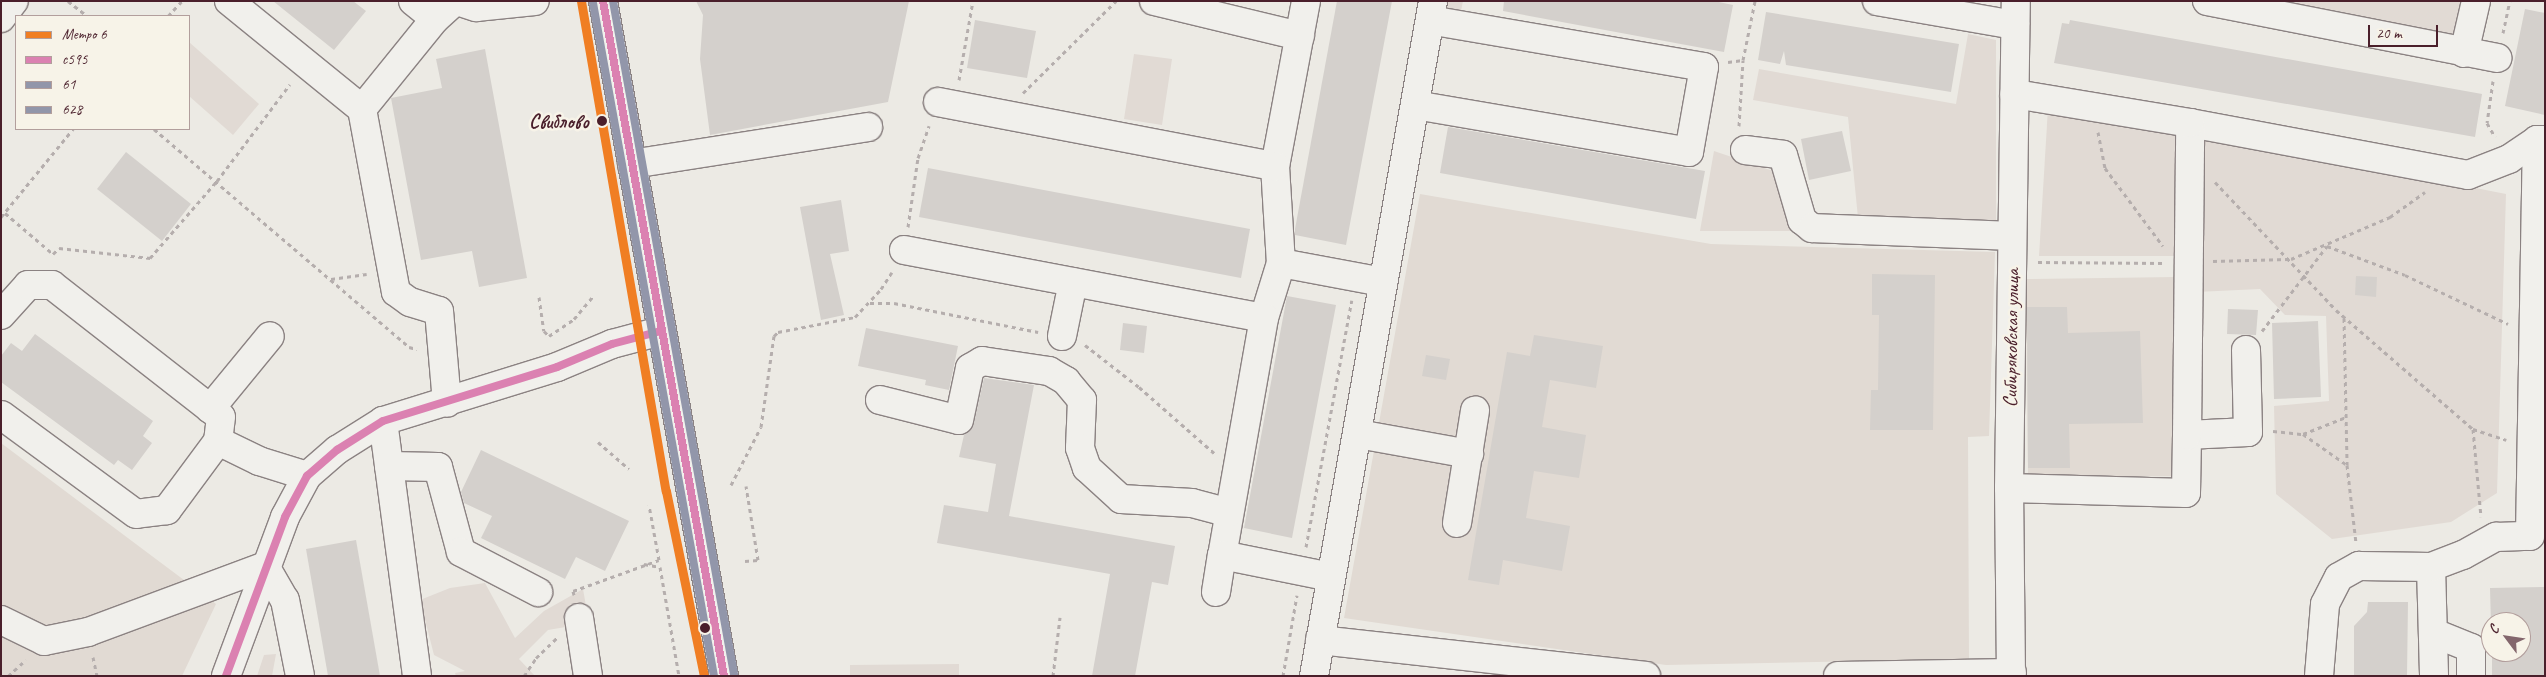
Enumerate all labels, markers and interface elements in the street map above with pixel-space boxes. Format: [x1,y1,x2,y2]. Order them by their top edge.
legend [15,15,190,130]
scale bar [2371,15,2441,47]
text: 20 m [2376,24,2402,43]
text: Метро 6 [62,25,107,44]
text: с595 [62,50,88,69]
text: 61 [62,75,76,94]
text: 628 [62,100,82,119]
place label: Свиблово [529,109,589,133]
marker: Свиблово [593,112,611,130]
street label: Сибиряковская улица [1998,268,2024,408]
north arrow [2481,612,2531,662]
text: С [2485,622,2503,637]
unlabelled marker [700,623,710,633]

